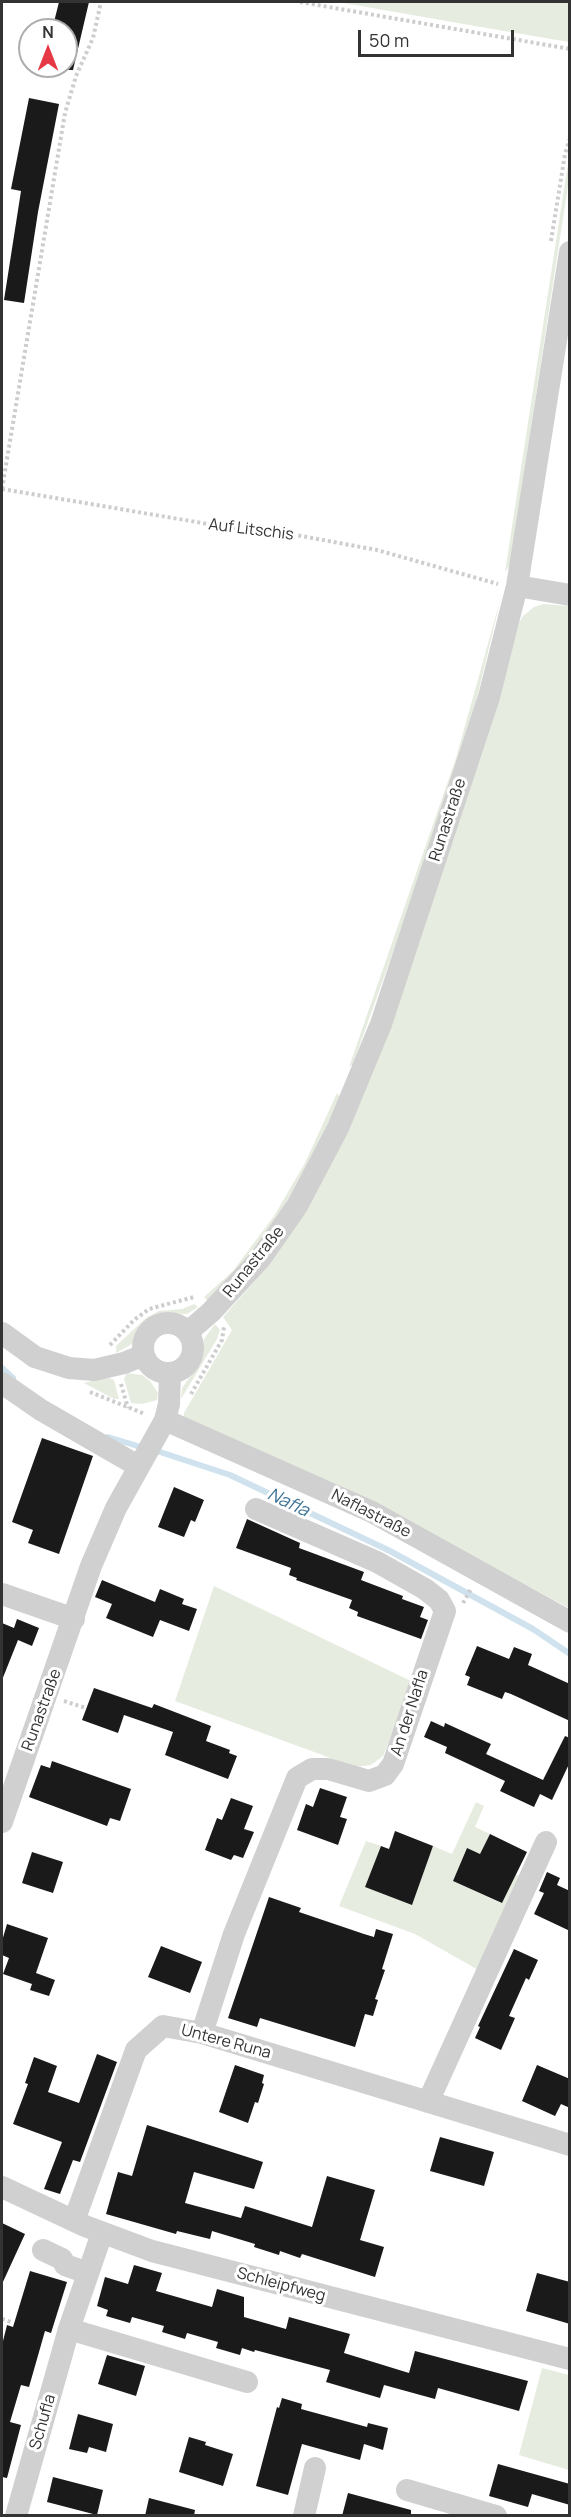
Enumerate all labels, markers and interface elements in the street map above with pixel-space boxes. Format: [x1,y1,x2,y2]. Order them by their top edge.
north arrow [18,18,78,78]
scale bar [361,18,517,56]
text: N [42,21,54,43]
text: 50 m [369,28,409,52]
street label: Auf Litschis [207,515,295,545]
street label: Runastraße [426,776,470,864]
street label: Runastraße [219,1223,289,1301]
water label: Nafla [264,1484,312,1522]
street label: Naflastraße [328,1486,414,1542]
street label: Runastraße [18,1666,66,1754]
street label: An der Nafla [387,1668,433,1758]
street label: Untere Runa [179,2021,273,2063]
street label: Schleipfweg [235,2264,327,2306]
street label: Schufla [26,2392,60,2452]

